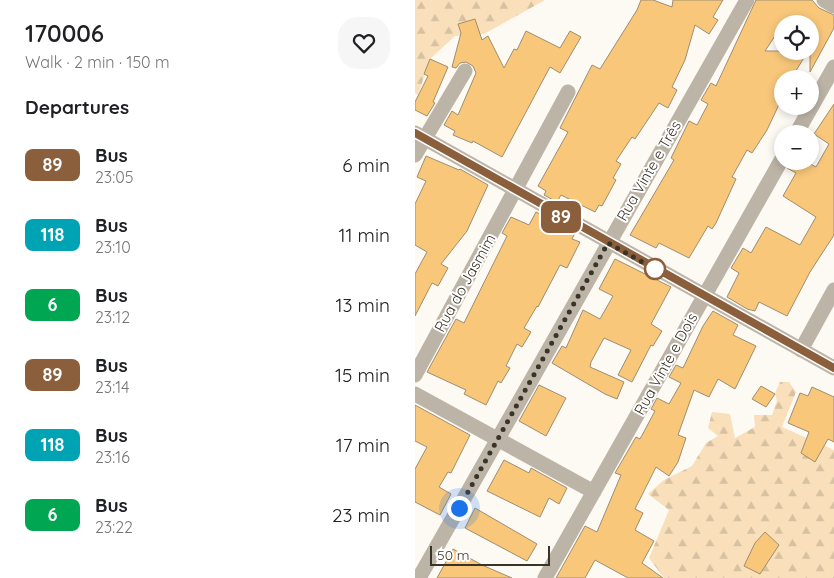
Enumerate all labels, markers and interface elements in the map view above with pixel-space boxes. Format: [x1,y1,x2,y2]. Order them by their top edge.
map controls [774,15,819,170]
button: locate [774,15,819,60]
button: heart [338,17,390,69]
text: 170006 [25,18,104,48]
text: Walk · 2 min · 150 m [25,52,170,72]
button: + [774,70,819,115]
text: Departures [25,95,129,119]
street label: Rua Vinte e Três [612,117,685,224]
button: − [774,125,819,170]
text: Bus [95,143,128,167]
text: 89 [42,153,63,176]
text: 6 min [342,153,390,177]
text: 23:05 [95,167,133,187]
line badge: 89 [539,201,583,233]
text: 89 [551,205,571,228]
text: Bus [95,213,128,237]
text: 118 [41,223,64,246]
text: 11 min [338,223,390,247]
street label: Rua do Jasmim [430,230,499,335]
text: 23:10 [95,237,131,257]
unlabelled marker [644,258,666,280]
text: Bus [95,283,128,307]
text: 6 [48,293,57,316]
text: 13 min [335,293,390,317]
text: 23:12 [95,307,130,327]
street label: Rua Vinte e Dois [630,309,701,418]
text: Bus [95,353,128,377]
text: 89 [42,363,63,386]
text: 15 min [335,363,390,387]
text: 23:14 [95,377,129,397]
text: Bus [95,423,128,447]
text: 118 [41,433,64,456]
text: 17 min [336,433,390,457]
text: 23:16 [95,447,130,467]
text: Bus [95,493,128,517]
your location [447,496,472,521]
text: 6 [48,503,57,526]
text: 23 min [332,503,390,527]
text: 23:22 [95,517,133,537]
scale bar [430,543,550,566]
text: 50 m [437,546,470,564]

